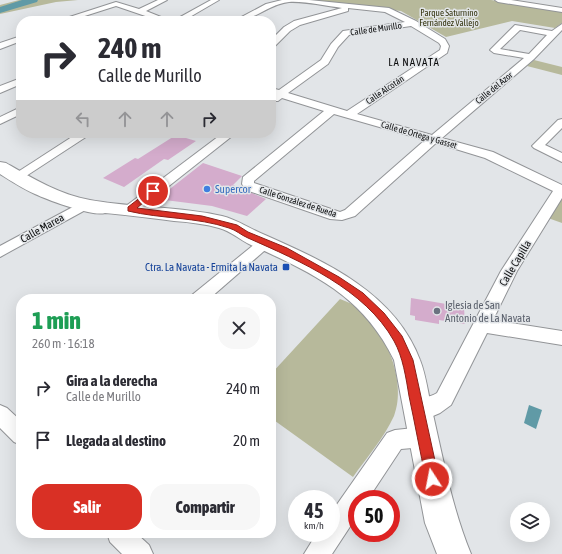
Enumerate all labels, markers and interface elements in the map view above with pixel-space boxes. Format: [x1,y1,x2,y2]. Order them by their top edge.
park label: Parque Saturnino Fernández Vallejo [419,8,479,28]
street label: Calle de Murillo [350,20,402,38]
icon: right [32,32,84,84]
text: 240 m [98,32,161,64]
district label: LA NAVATA [388,56,440,68]
text: Calle de Murillo [98,65,202,86]
street label: Calle del Azor [474,70,515,106]
street label: Calle Alcotán [364,74,406,106]
icon: left [72,108,94,130]
icon: ahead [114,108,136,130]
icon: ahead [156,108,178,130]
icon: right [198,108,220,130]
street label: Calle de Ortega y Gasset [380,119,458,151]
pin [136,174,170,208]
icon: arrive [142,180,164,202]
place label: Supercor [215,183,252,195]
marker: Supercor [202,184,212,194]
street label: Calle González de Rueda [258,185,338,219]
street label: Calle Marea [18,211,66,245]
street label: Calle Capilla [497,238,533,288]
place label: Ctra. La Navata - Ermita la Navata [145,261,278,273]
marker: Ctra. La Navata - Ermita la Navata [281,262,291,272]
place label: Iglesia de San Antonio de La Navata [445,299,531,324]
marker: Iglesia de San Antonio de La Navata [432,306,442,316]
text: 1 min [32,307,81,334]
button: close [218,307,260,349]
text: 260 m · 16:18 [32,336,95,351]
text: Gira a la derecha [66,372,157,389]
icon: right [32,377,54,399]
text: 240 m [226,380,260,397]
text: Calle de Murillo [66,389,141,404]
icon: arrive [32,429,54,451]
text: Llegada al destino [66,432,166,449]
text: 20 m [233,432,260,449]
position arrow [411,458,453,500]
button: Salir [32,484,142,530]
button: Compartir [150,484,260,530]
speed limit sign: 50 [348,490,400,542]
text: 45 [305,499,323,522]
map controls [510,502,550,542]
button: layers [510,502,550,542]
text: km/h [304,520,324,531]

